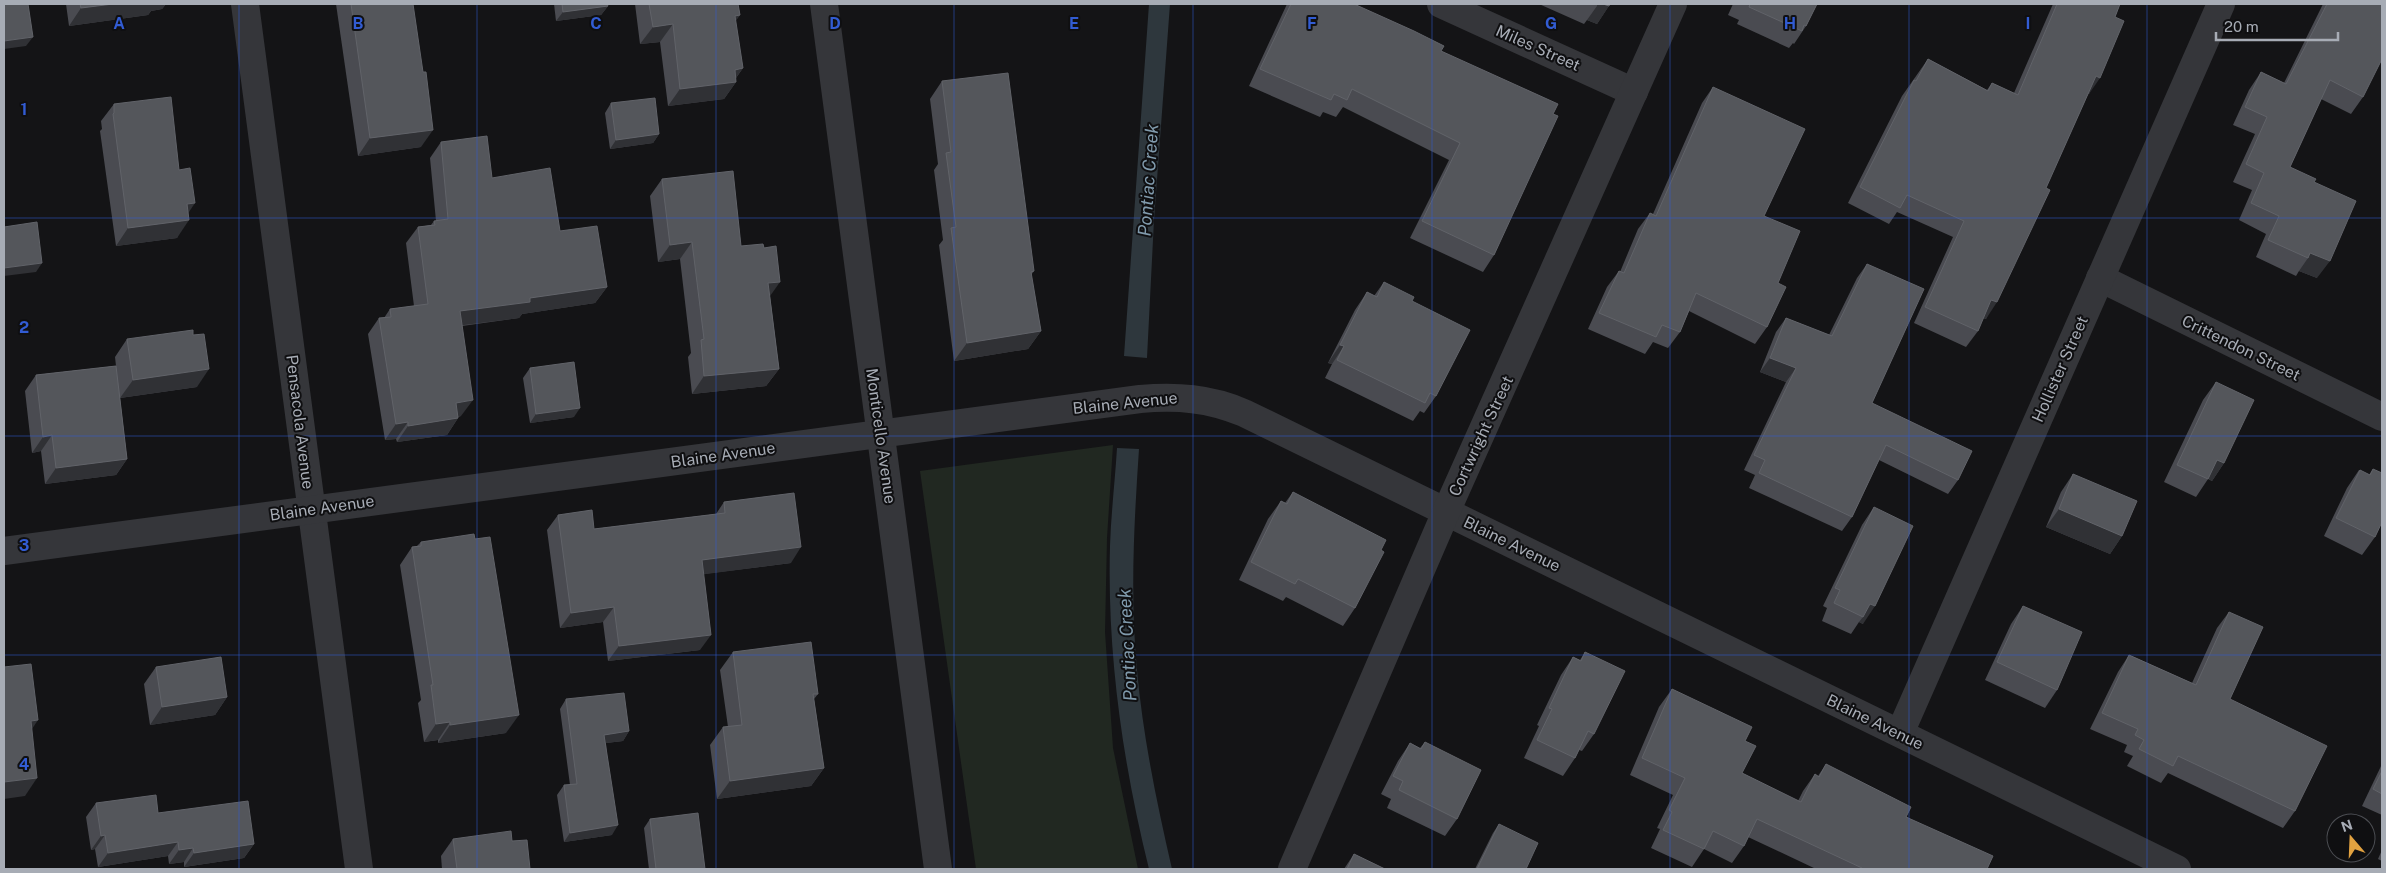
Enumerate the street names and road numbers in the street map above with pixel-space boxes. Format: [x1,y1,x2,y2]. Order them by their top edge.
street label: Miles Street [1493,21,1583,75]
street label: Crittendon Street [2179,311,2303,385]
street label: Hollister Street [2028,313,2092,425]
street label: Pensacola Avenue [282,354,318,490]
street label: Monticello Avenue [862,367,900,505]
street label: Cortwright Street [1445,373,1517,499]
street label: Blaine Avenue [1072,388,1178,418]
street label: Blaine Avenue [669,438,777,472]
street label: Blaine Avenue [268,491,376,525]
street label: Blaine Avenue [1460,512,1564,576]
street label: Blaine Avenue [1823,690,1927,754]

